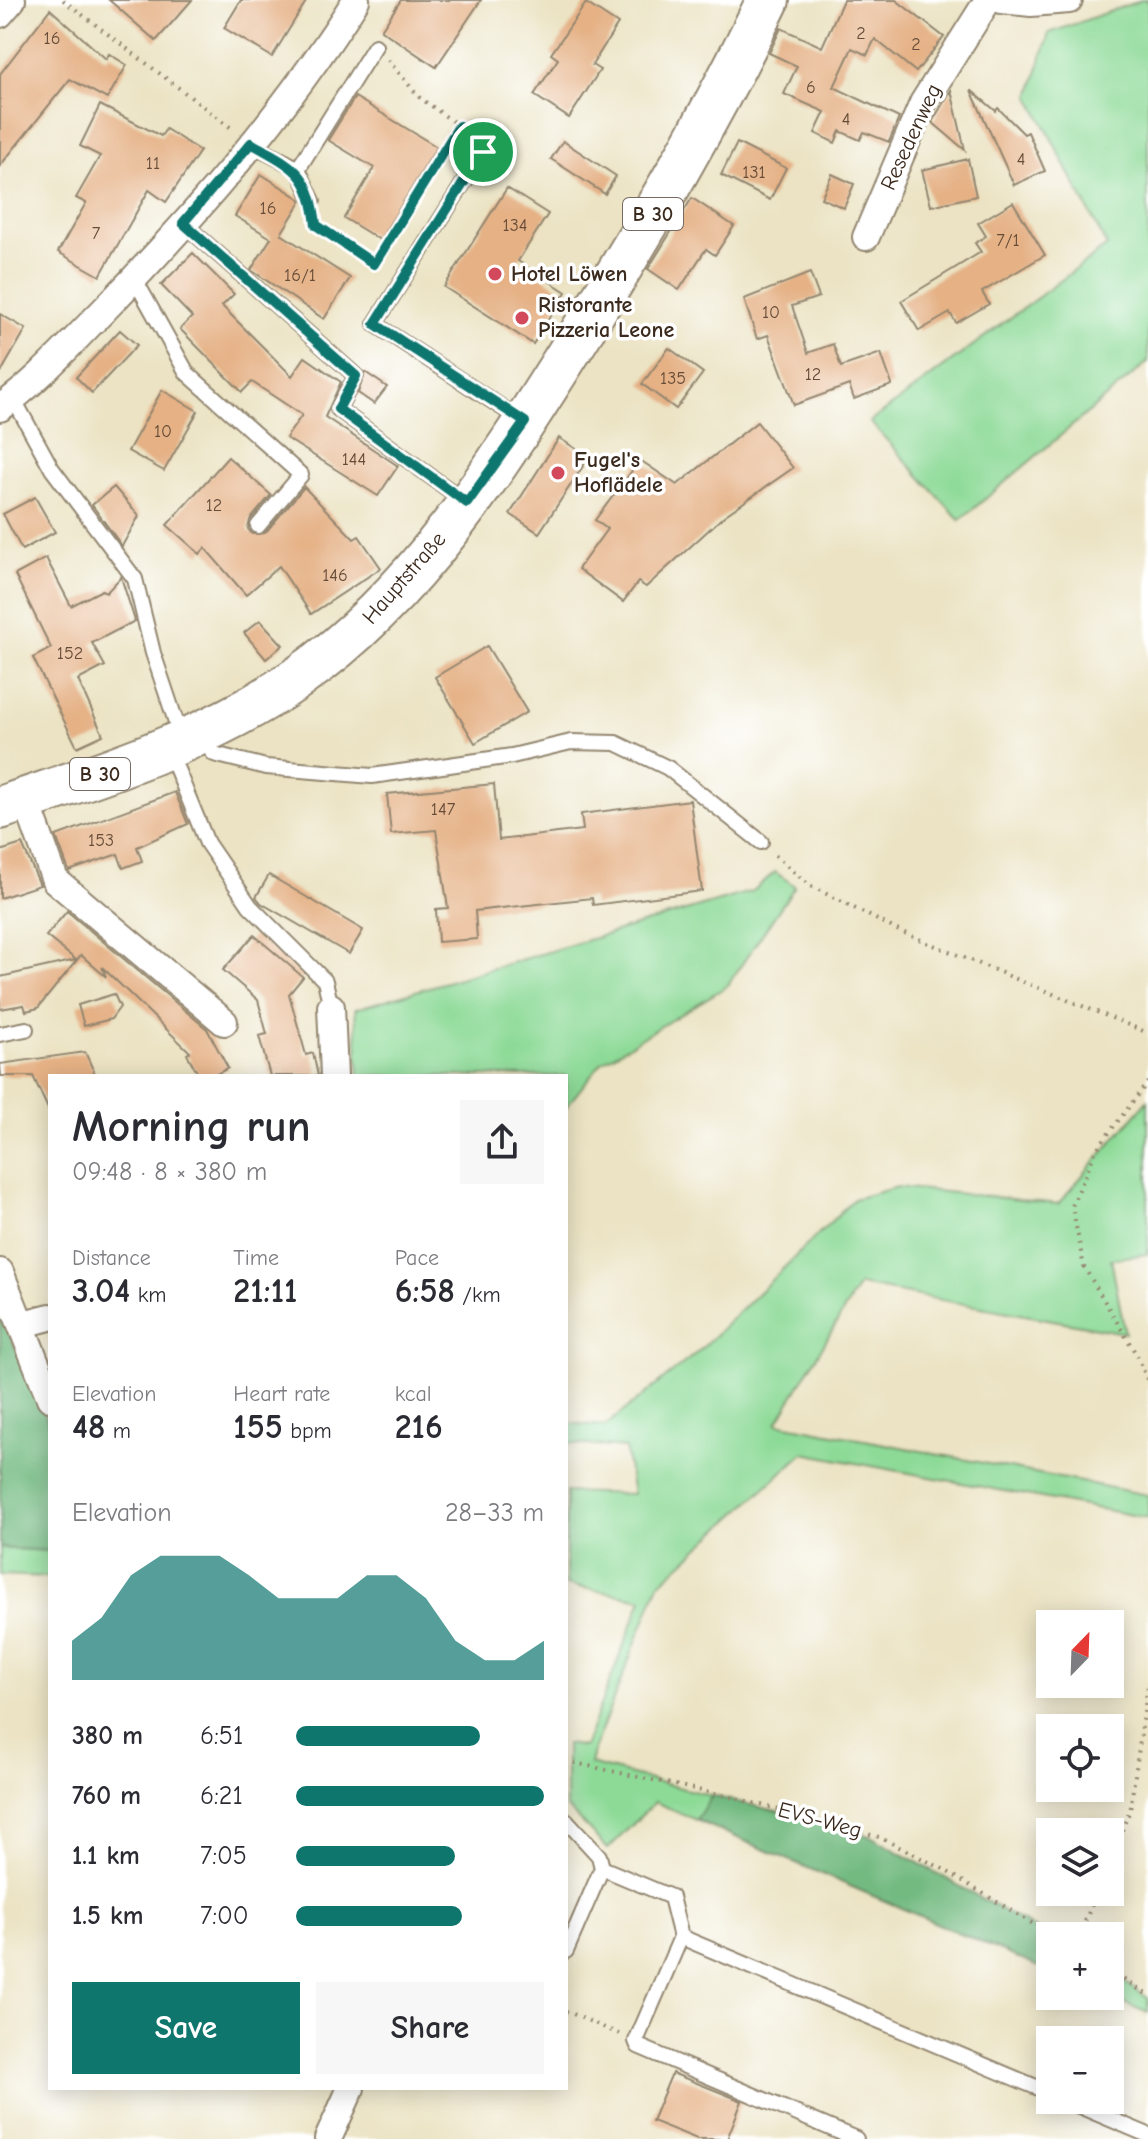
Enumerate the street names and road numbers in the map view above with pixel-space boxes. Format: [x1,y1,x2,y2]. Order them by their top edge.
street label: Resedenweg [875,80,947,194]
road number: B 30 [623,198,683,230]
street label: Hauptstraße [357,526,451,630]
road number: B 30 [70,758,130,790]
street label: EVS-Weg [775,1796,865,1844]

